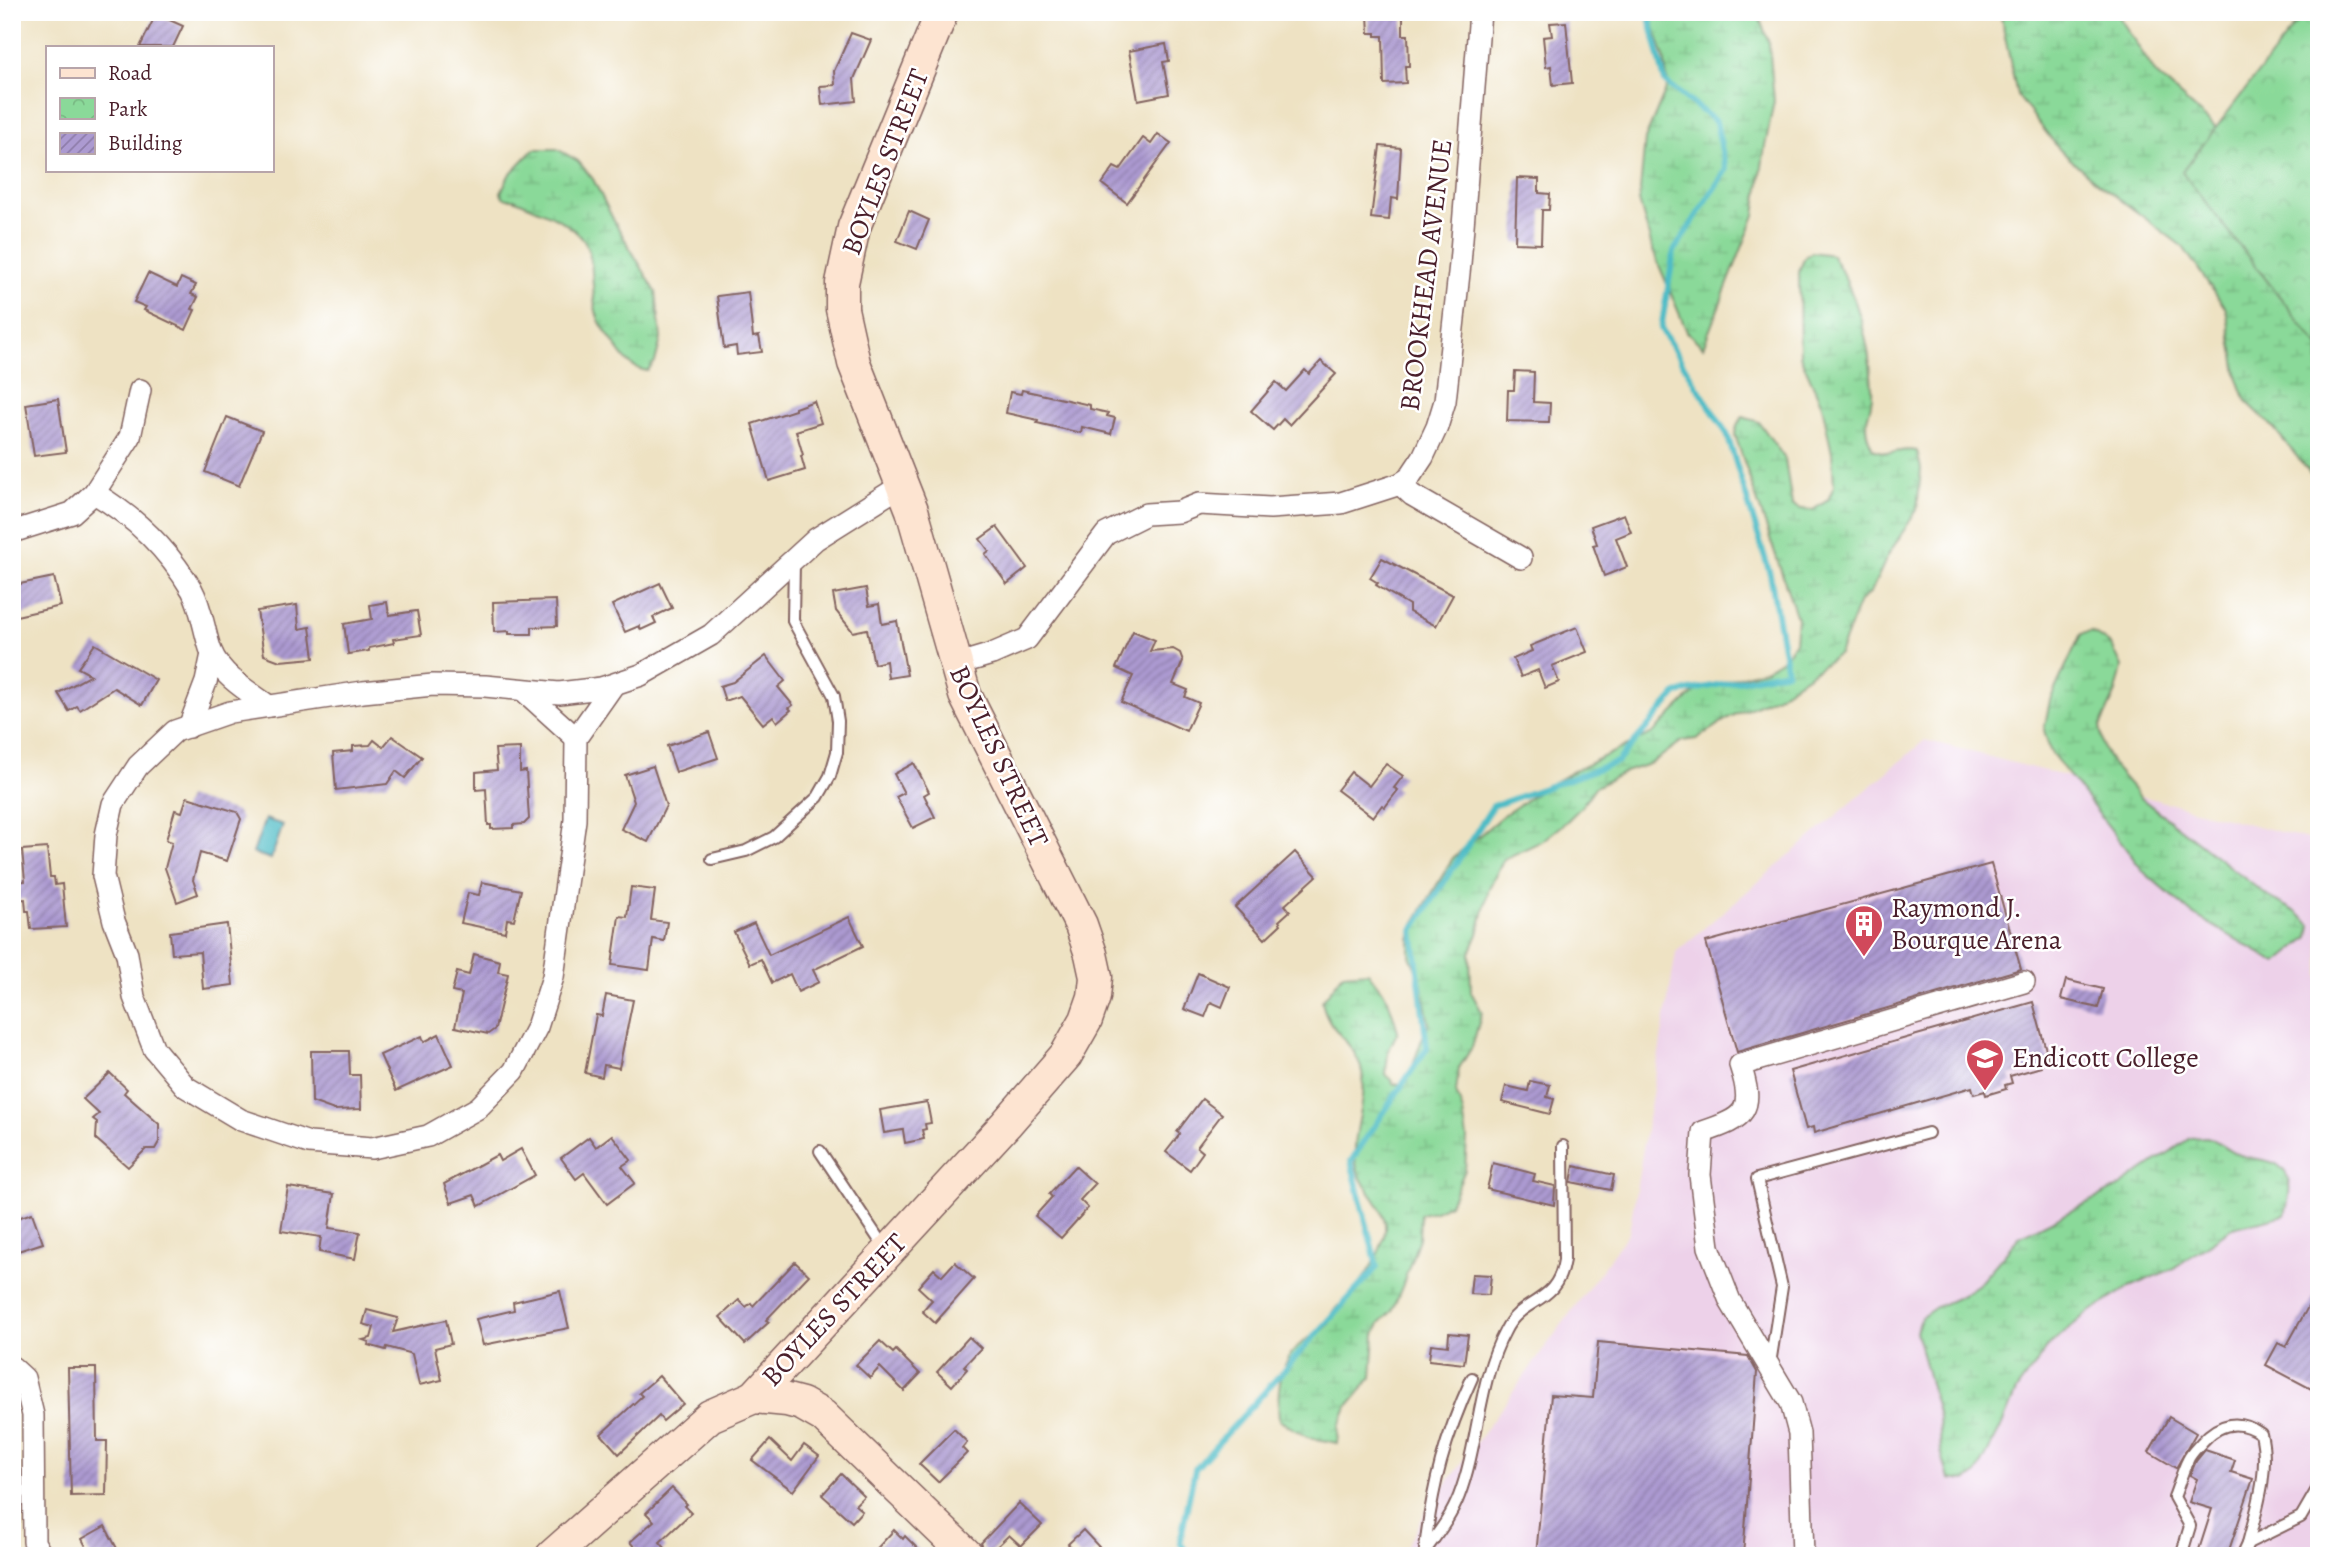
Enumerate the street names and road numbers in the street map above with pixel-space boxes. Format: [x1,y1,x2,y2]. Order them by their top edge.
street label: BOYLES STREET [832,63,938,261]
street label: BROOKHEAD AVENUE [1390,137,1462,413]
street label: BOYLES STREET [940,659,1058,853]
street label: BOYLES STREET [753,1225,915,1395]

